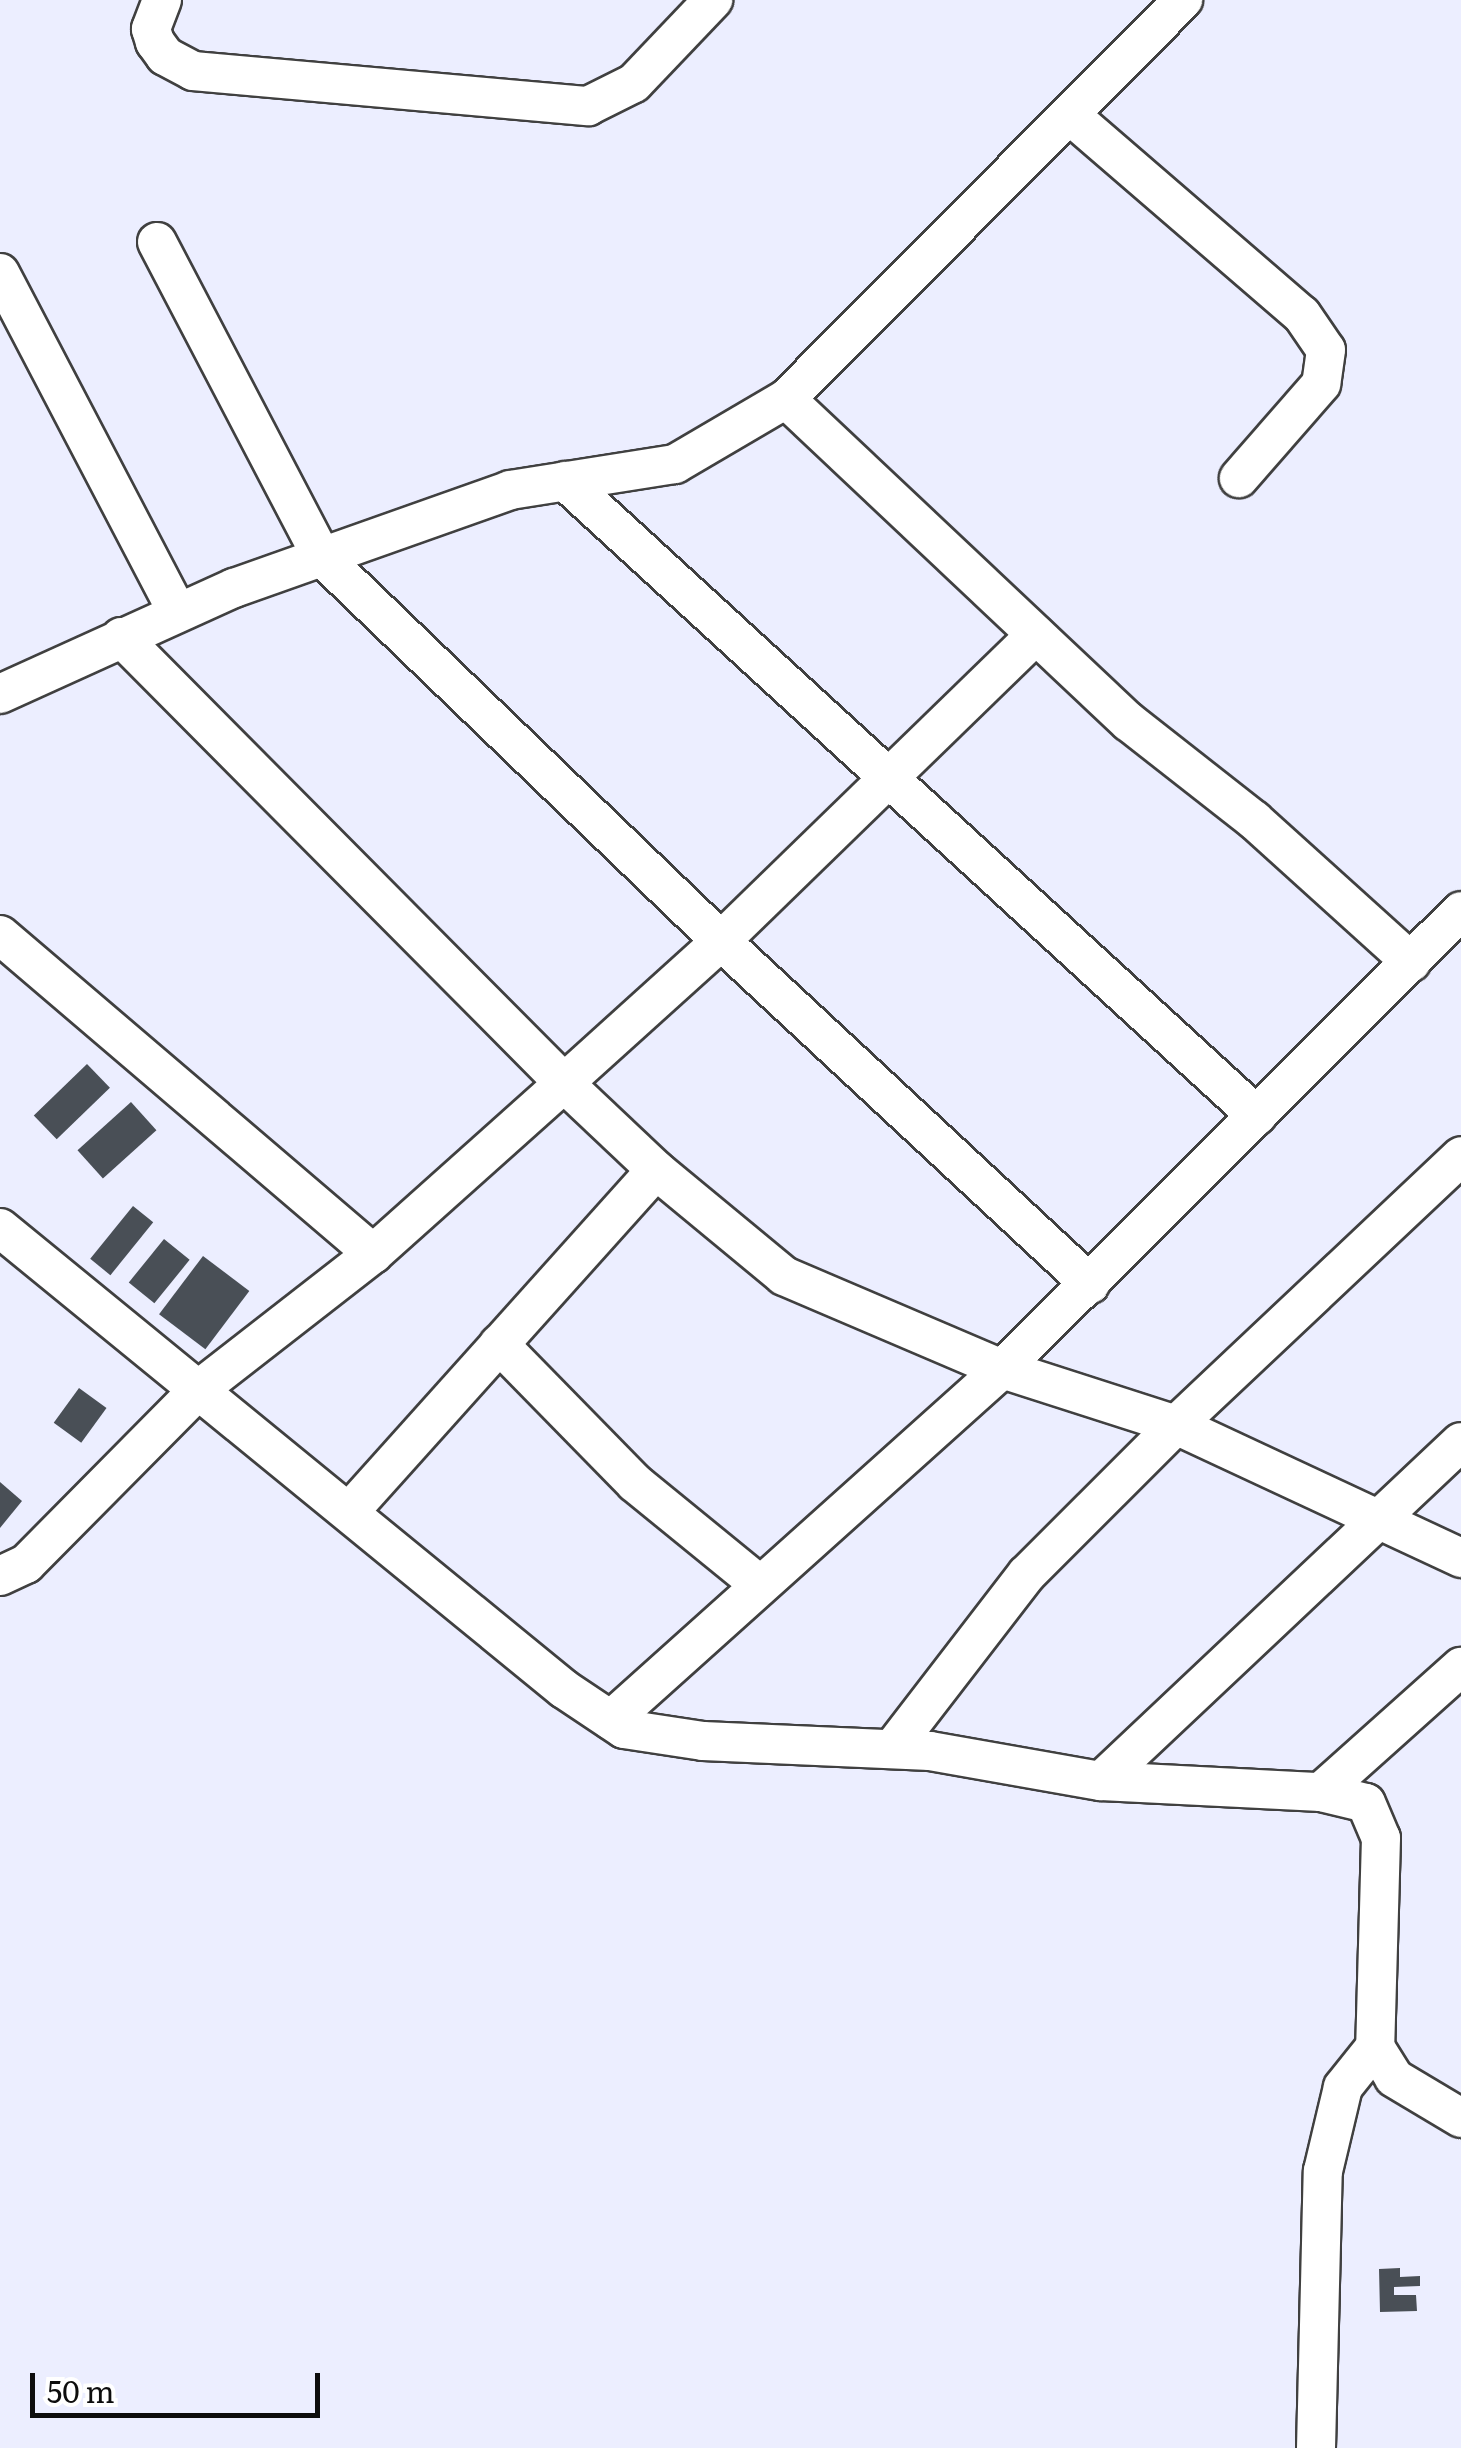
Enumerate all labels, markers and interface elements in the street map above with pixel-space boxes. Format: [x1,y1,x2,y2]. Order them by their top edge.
scale bar [35,2353,325,2415]
text: 50 m [47,2368,115,2412]

